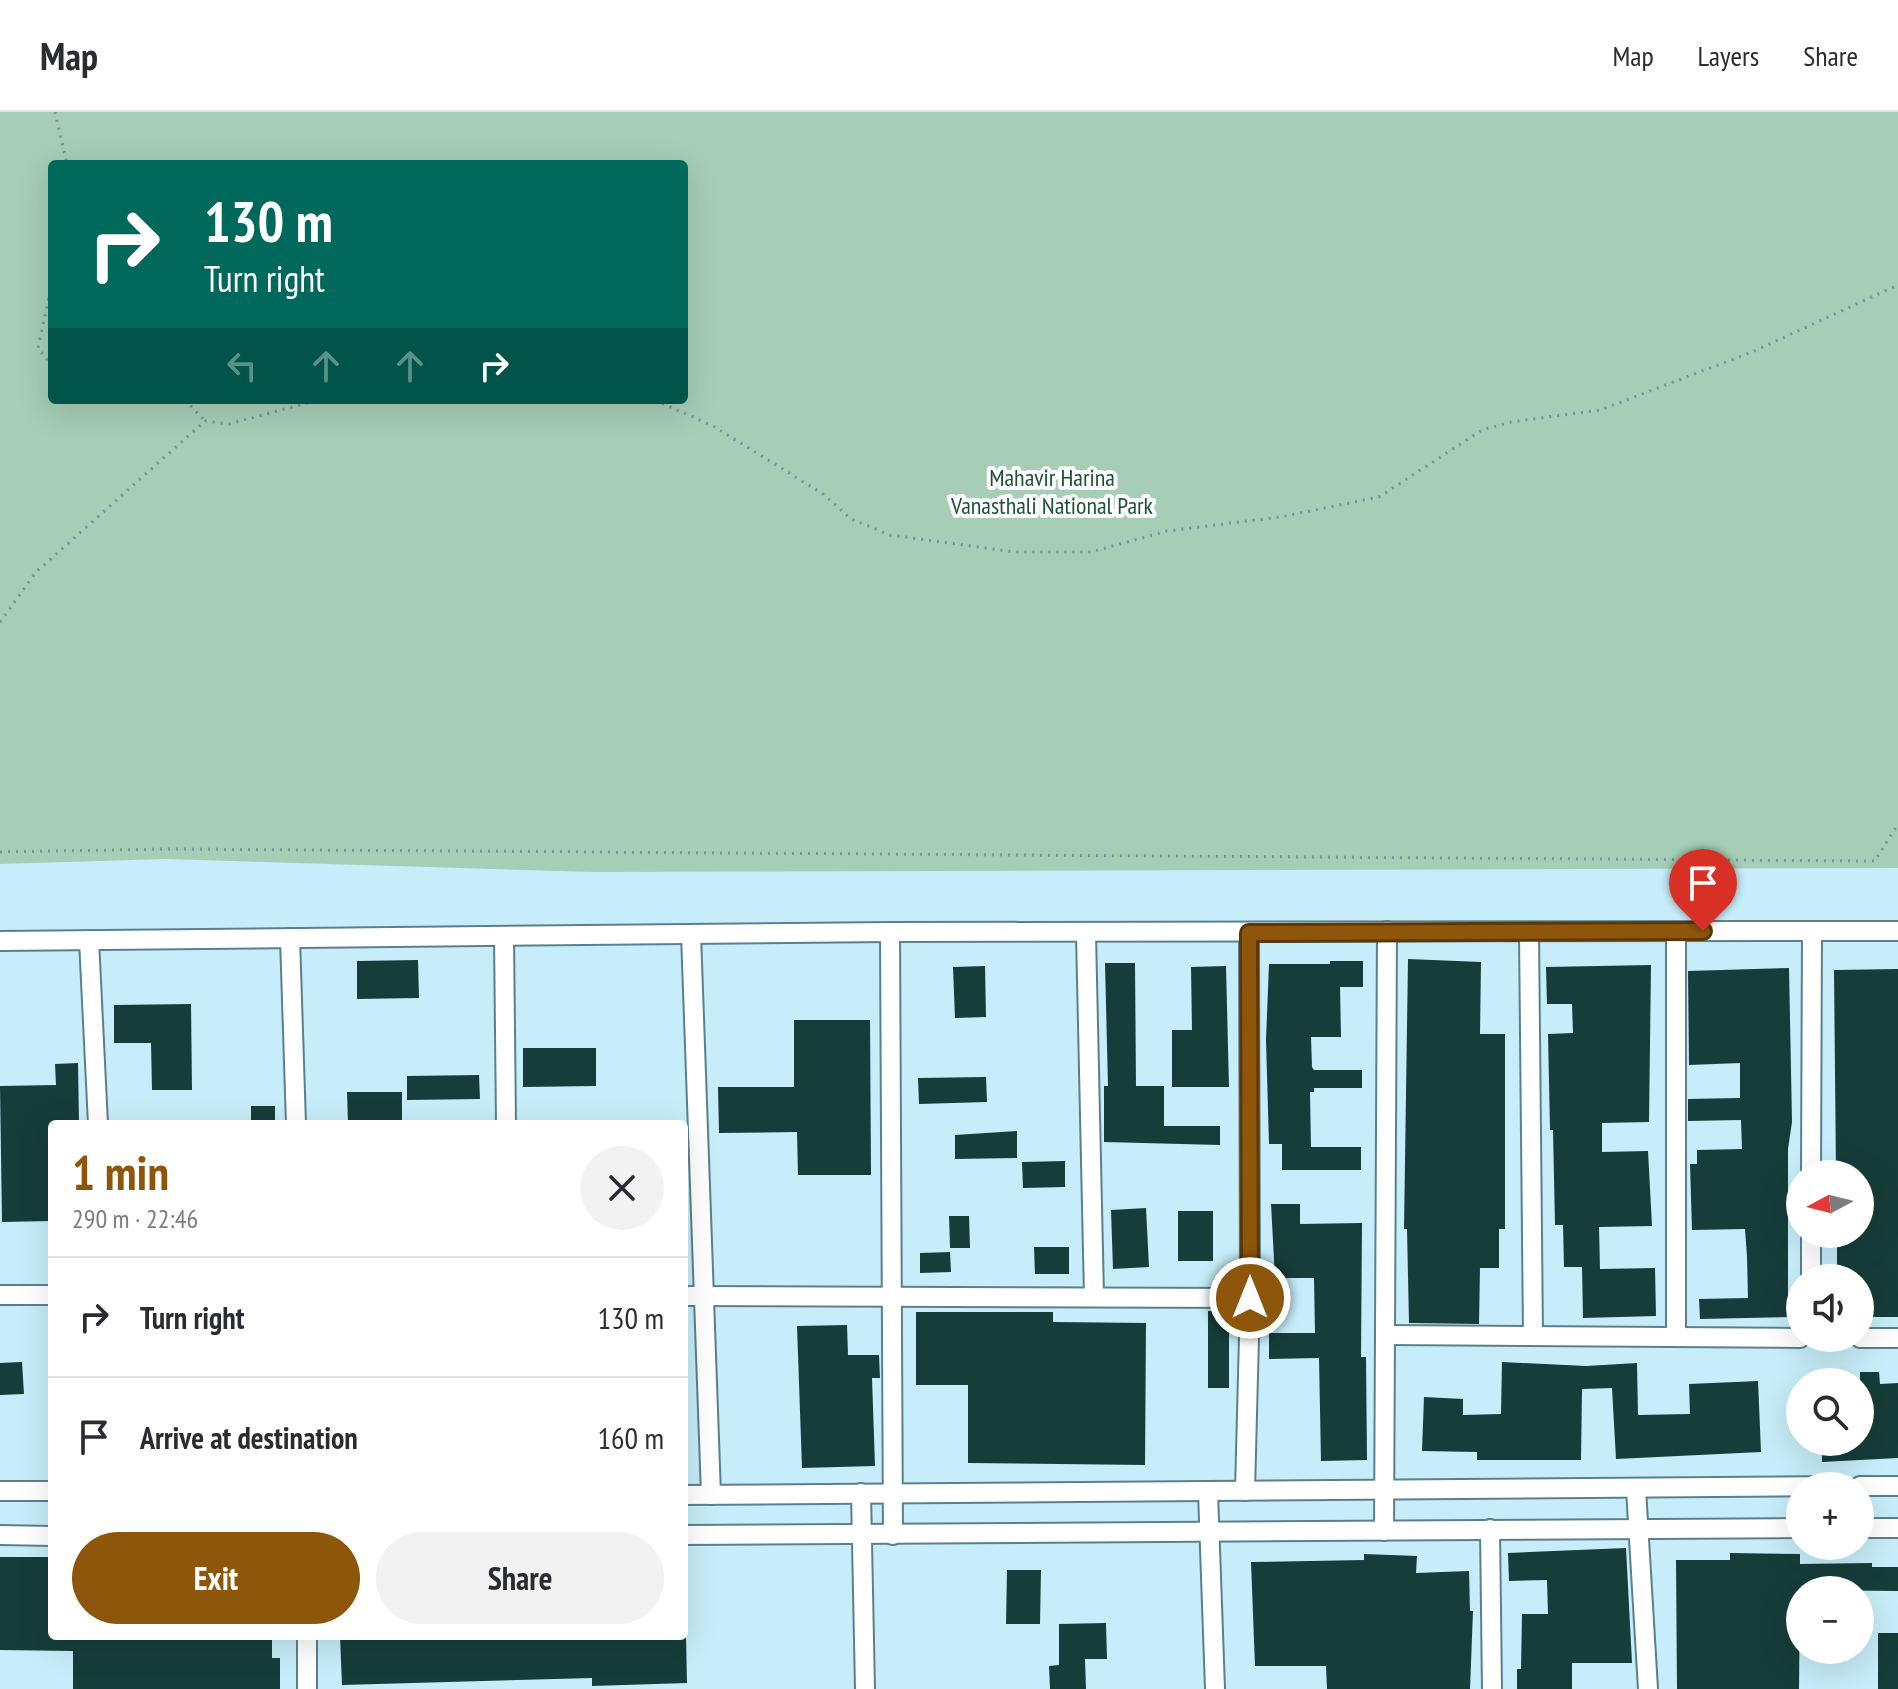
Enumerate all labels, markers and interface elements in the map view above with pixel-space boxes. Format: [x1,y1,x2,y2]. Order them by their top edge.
text: Map [40,31,98,80]
text: Map [1612,37,1654,74]
text: Layers [1698,37,1759,74]
text: Share [1803,37,1858,74]
text: 130 m [204,185,333,257]
icon: right [72,192,176,296]
text: Turn right [204,255,325,302]
icon: left [220,344,264,388]
icon: ahead [304,344,348,388]
icon: ahead [388,344,432,388]
icon: right [472,344,516,388]
park label: Mahavir Harina Vanasthali National Park [950,462,1154,521]
pin [1669,849,1737,931]
icon: arrive [1681,861,1725,905]
text: 1 min [72,1141,169,1203]
button: close [580,1146,664,1230]
north arrow [1786,1160,1874,1248]
map controls [1786,1160,1874,1664]
text: 290 m · 22:46 [72,1202,198,1235]
position arrow [1208,1256,1292,1340]
button: sound [1786,1264,1874,1352]
icon: right [72,1295,116,1339]
text: Turn right [140,1298,244,1337]
text: 130 m [598,1298,664,1337]
button: search [1786,1368,1874,1456]
icon: arrive [72,1415,116,1459]
text: Arrive at destination [140,1418,358,1457]
text: 160 m [598,1418,664,1457]
button: + [1786,1472,1874,1560]
button: Exit [72,1532,360,1624]
button: Share [376,1532,664,1624]
button: − [1786,1576,1874,1664]

